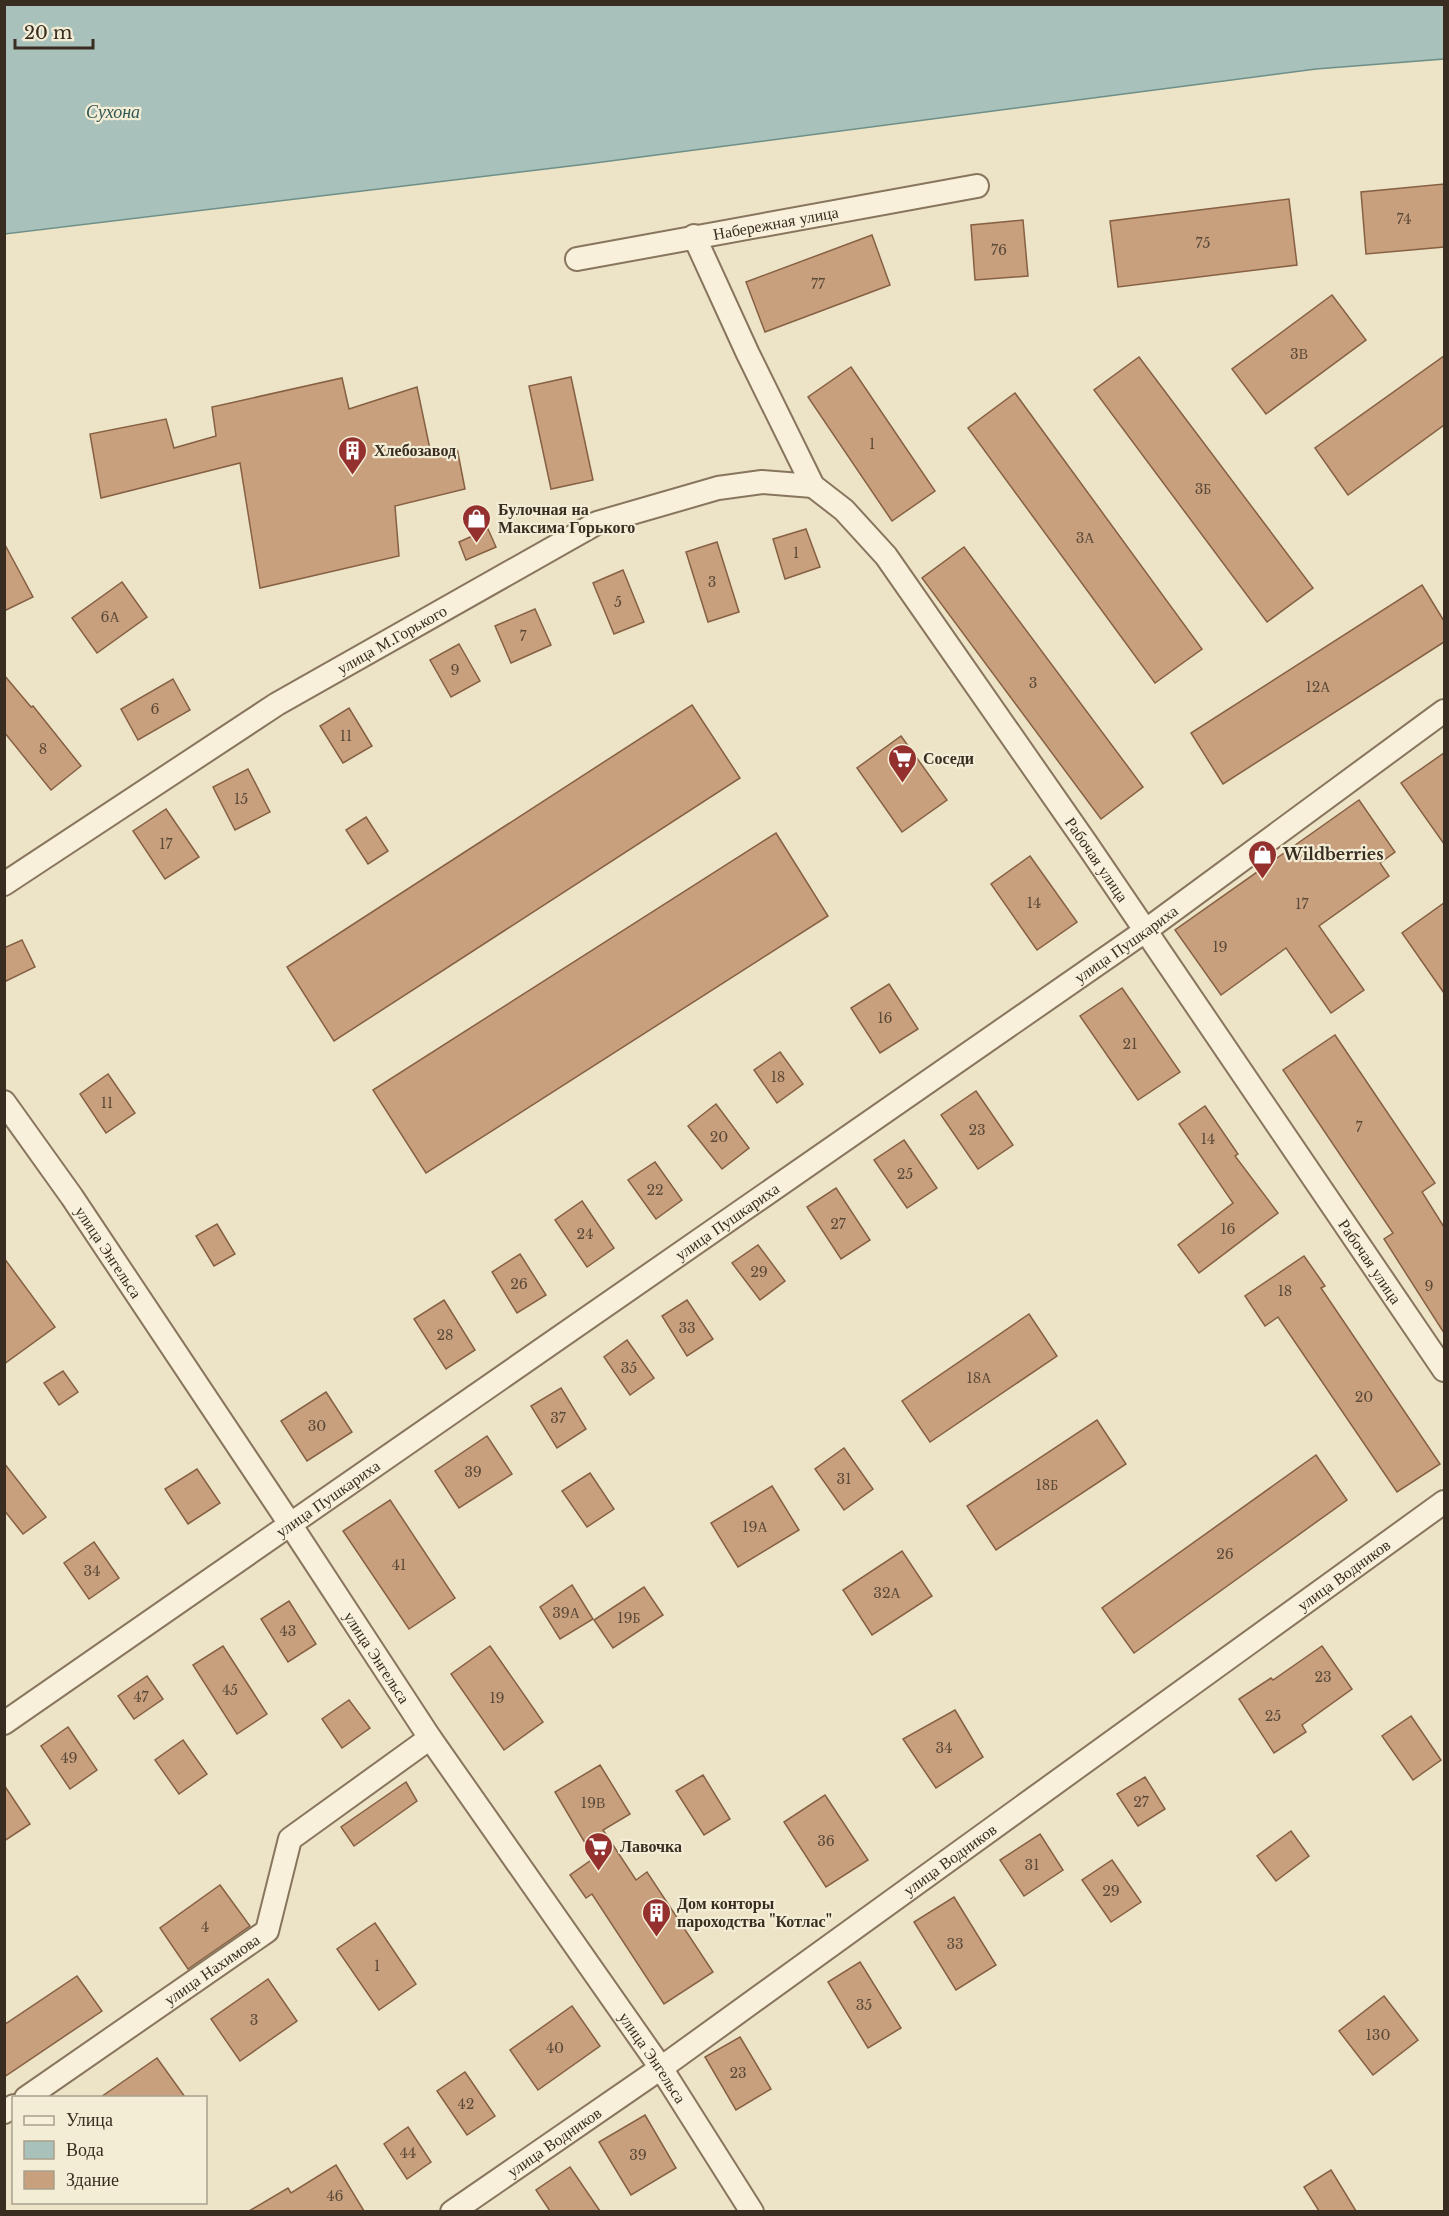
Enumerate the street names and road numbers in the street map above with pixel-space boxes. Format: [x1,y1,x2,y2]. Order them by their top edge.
street label: Набережная улица [711,201,840,244]
street label: улица М.Горького [333,600,450,678]
street label: Рабочая улица [1061,813,1133,906]
street label: улица Пушкариха [1070,900,1182,987]
street label: улица Пушкариха [671,1178,783,1264]
street label: улица Энгельса [71,1202,147,1302]
street label: Рабочая улица [1334,1215,1406,1308]
street label: улица Пушкариха [272,1455,384,1541]
street label: улица Водников [1293,1534,1394,1615]
street label: улица Энгельса [340,1607,415,1707]
street label: улица Водников [899,1819,1001,1900]
street label: улица Нахимова [160,1929,263,2009]
street label: улица Энгельса [615,2008,691,2107]
street label: улица Водников [503,2102,605,2181]

